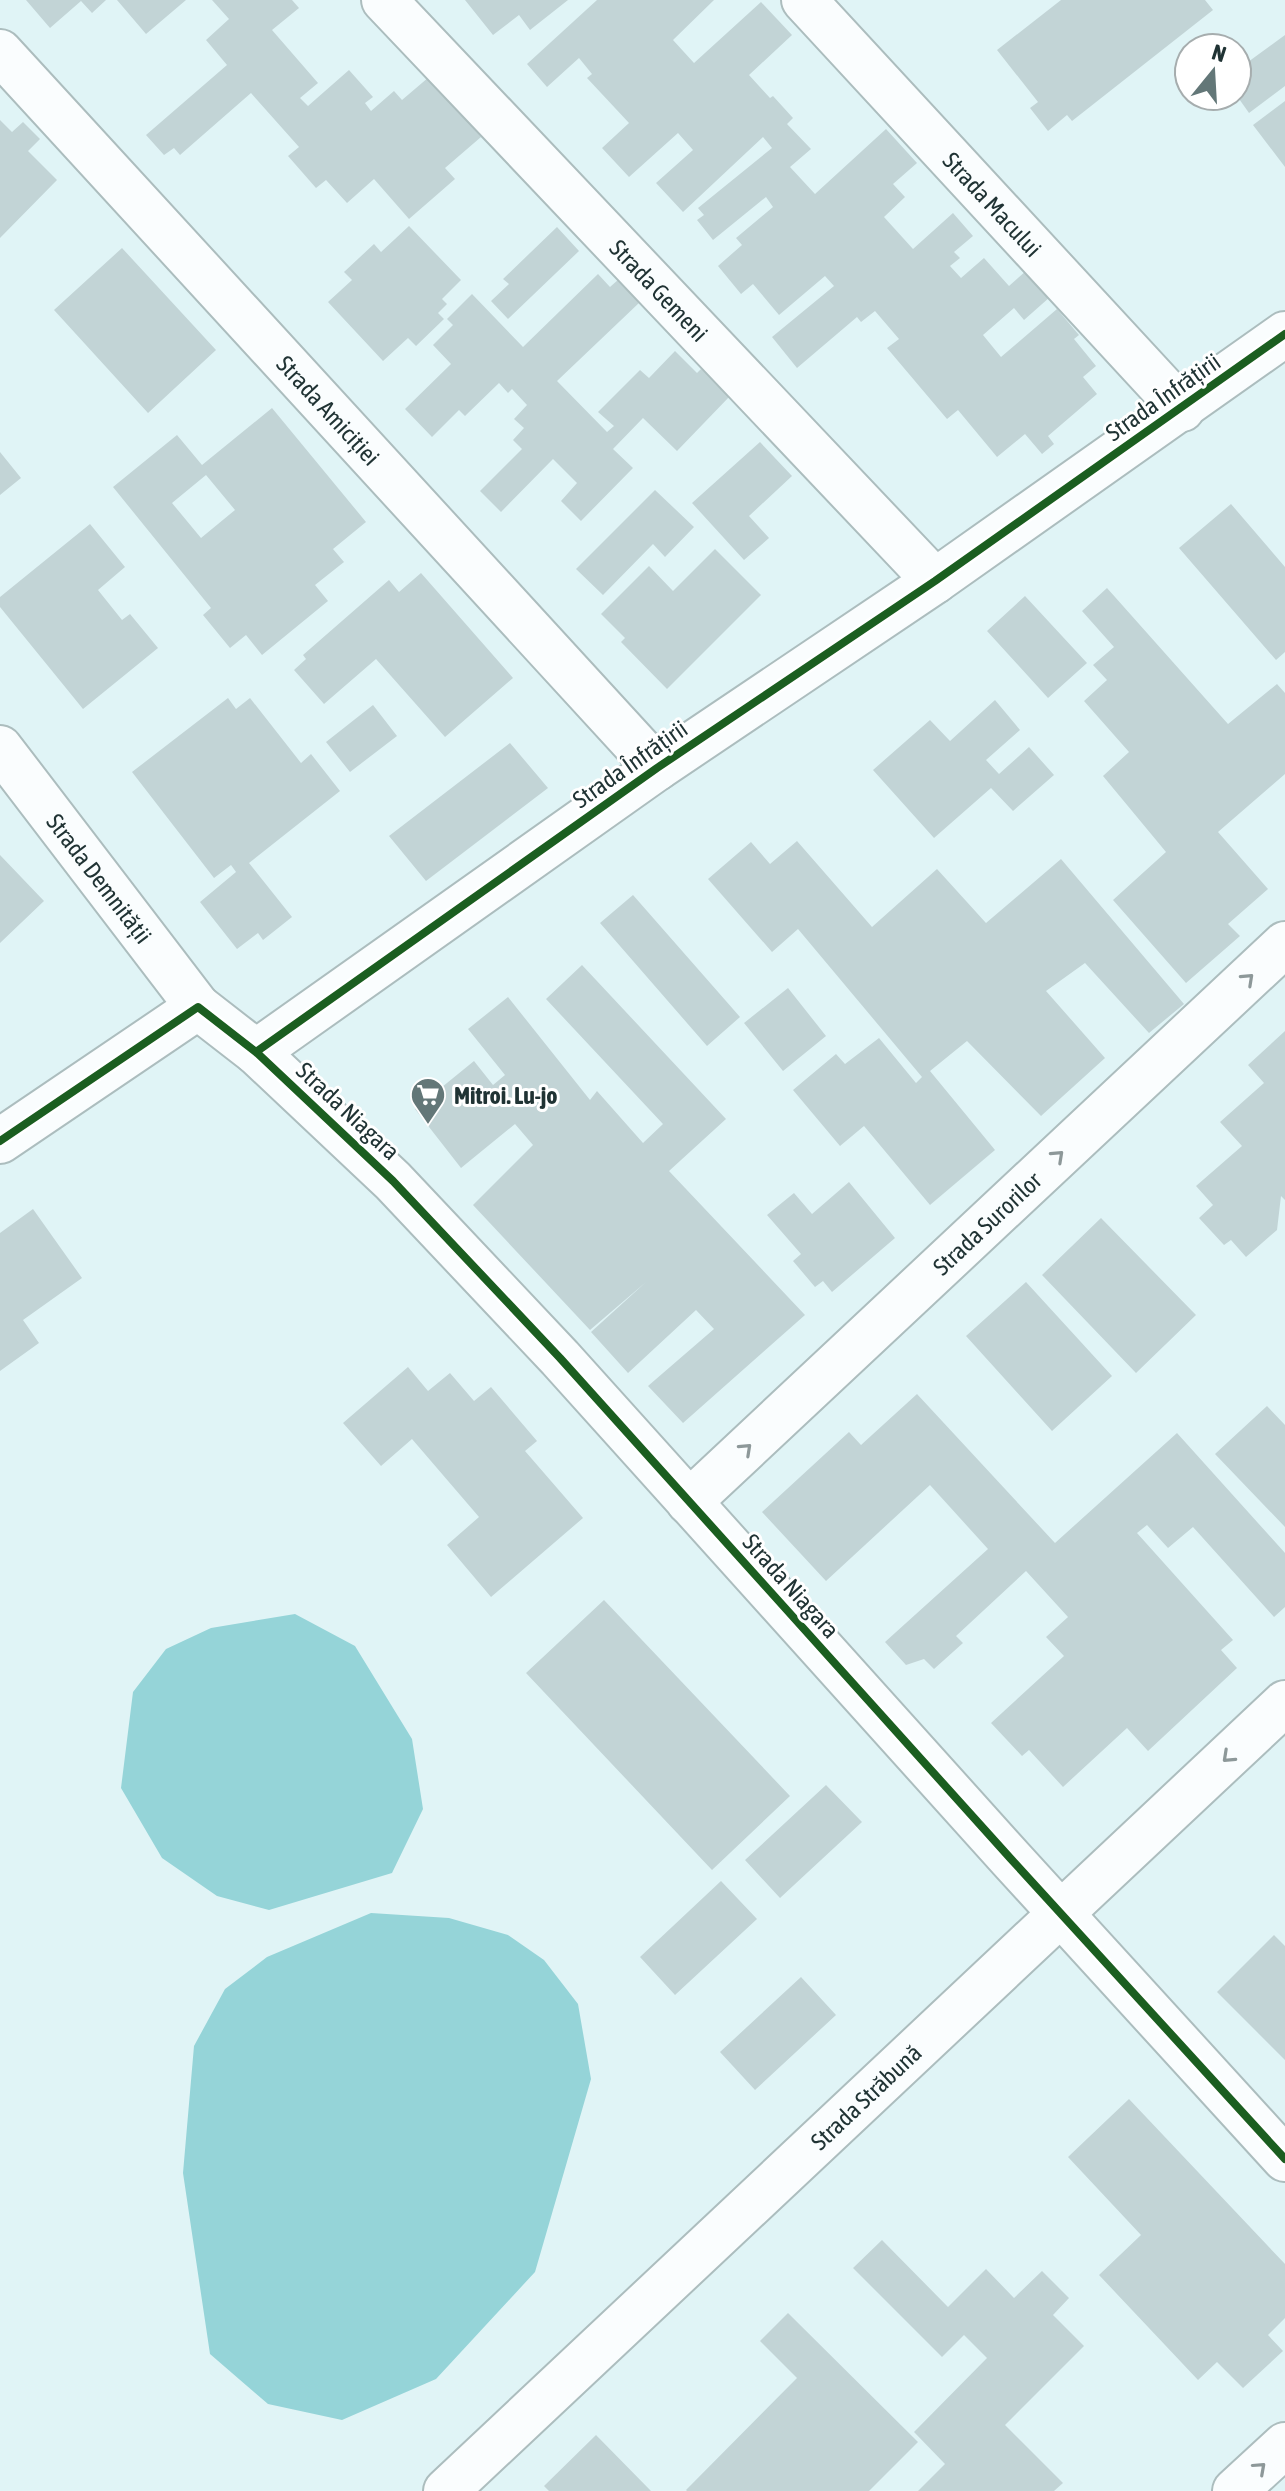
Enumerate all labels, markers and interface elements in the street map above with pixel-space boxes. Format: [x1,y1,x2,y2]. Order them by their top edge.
north arrow [1173,32,1253,112]
text: N [1209,39,1229,67]
street label: Strada Macului [938,147,1047,262]
street label: Strada Gemeni [605,234,714,347]
street label: Strada Înfrățirii [1101,348,1225,446]
street label: Strada Amiciției [272,350,385,470]
street label: Strada Înfrățirii [568,715,692,813]
street label: Strada Demnității [42,808,158,948]
one-way arrow [1239,974,1254,988]
street label: Strada Niagara [291,1057,405,1165]
supermarket icon: Mitroi. Lu-jo [409,1076,447,1126]
place label: Mitroi. Lu-jo [454,1082,558,1109]
one-way arrow [1049,1152,1064,1166]
street label: Strada Surorilor [927,1166,1047,1280]
one-way arrow [737,1443,751,1458]
street label: Strada Niagara [737,1529,845,1643]
one-way arrow [1223,1747,1237,1762]
street label: Strada Străbună [805,2038,927,2155]
one-way arrow [1251,2463,1265,2478]

